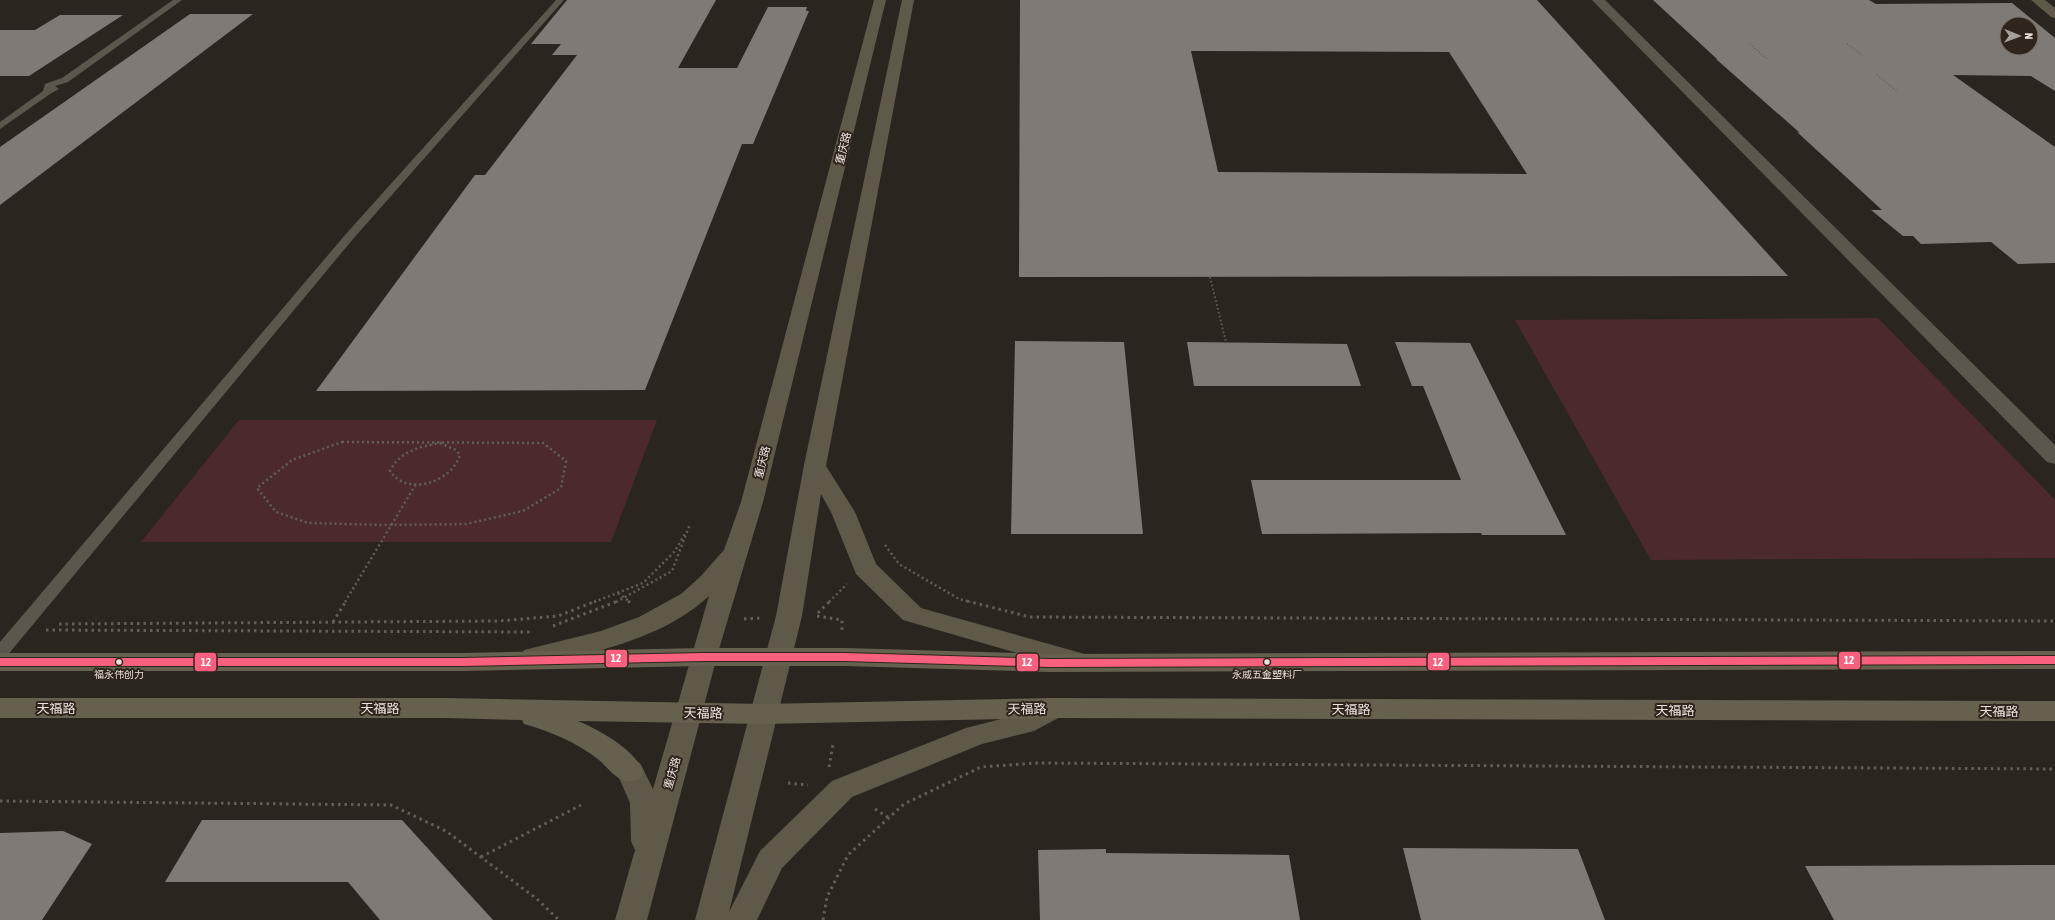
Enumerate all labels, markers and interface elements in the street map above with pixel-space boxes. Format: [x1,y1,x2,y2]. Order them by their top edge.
north arrow [1999,16,2039,56]
text: N [2023,33,2035,40]
street label: 重庆路 [833,131,853,165]
street label: 重庆路 [752,445,772,479]
line badge: 12 [605,649,628,668]
line badge: 12 [1838,651,1861,670]
line badge: 12 [194,652,217,672]
text: 12 [611,652,621,664]
line badge: 12 [1427,652,1450,671]
line badge: 12 [1016,653,1039,672]
text: 12 [1844,654,1854,666]
text: 12 [201,656,211,668]
text: 12 [1022,656,1032,668]
text: 12 [1433,656,1443,668]
marker: 福永伟创力 [114,657,124,667]
marker: 永威五金塑料厂 [1262,657,1272,667]
place label: 福永伟创力 [94,669,144,680]
place label: 永威五金塑料厂 [1232,669,1302,680]
street label: 天福路 [36,701,76,716]
street label: 天福路 [360,701,400,716]
street label: 天福路 [1007,701,1047,717]
street label: 天福路 [1331,702,1371,717]
street label: 天福路 [1655,703,1695,718]
street label: 天福路 [1979,704,2019,719]
street label: 天福路 [683,705,723,721]
street label: 重庆路 [662,755,682,791]

